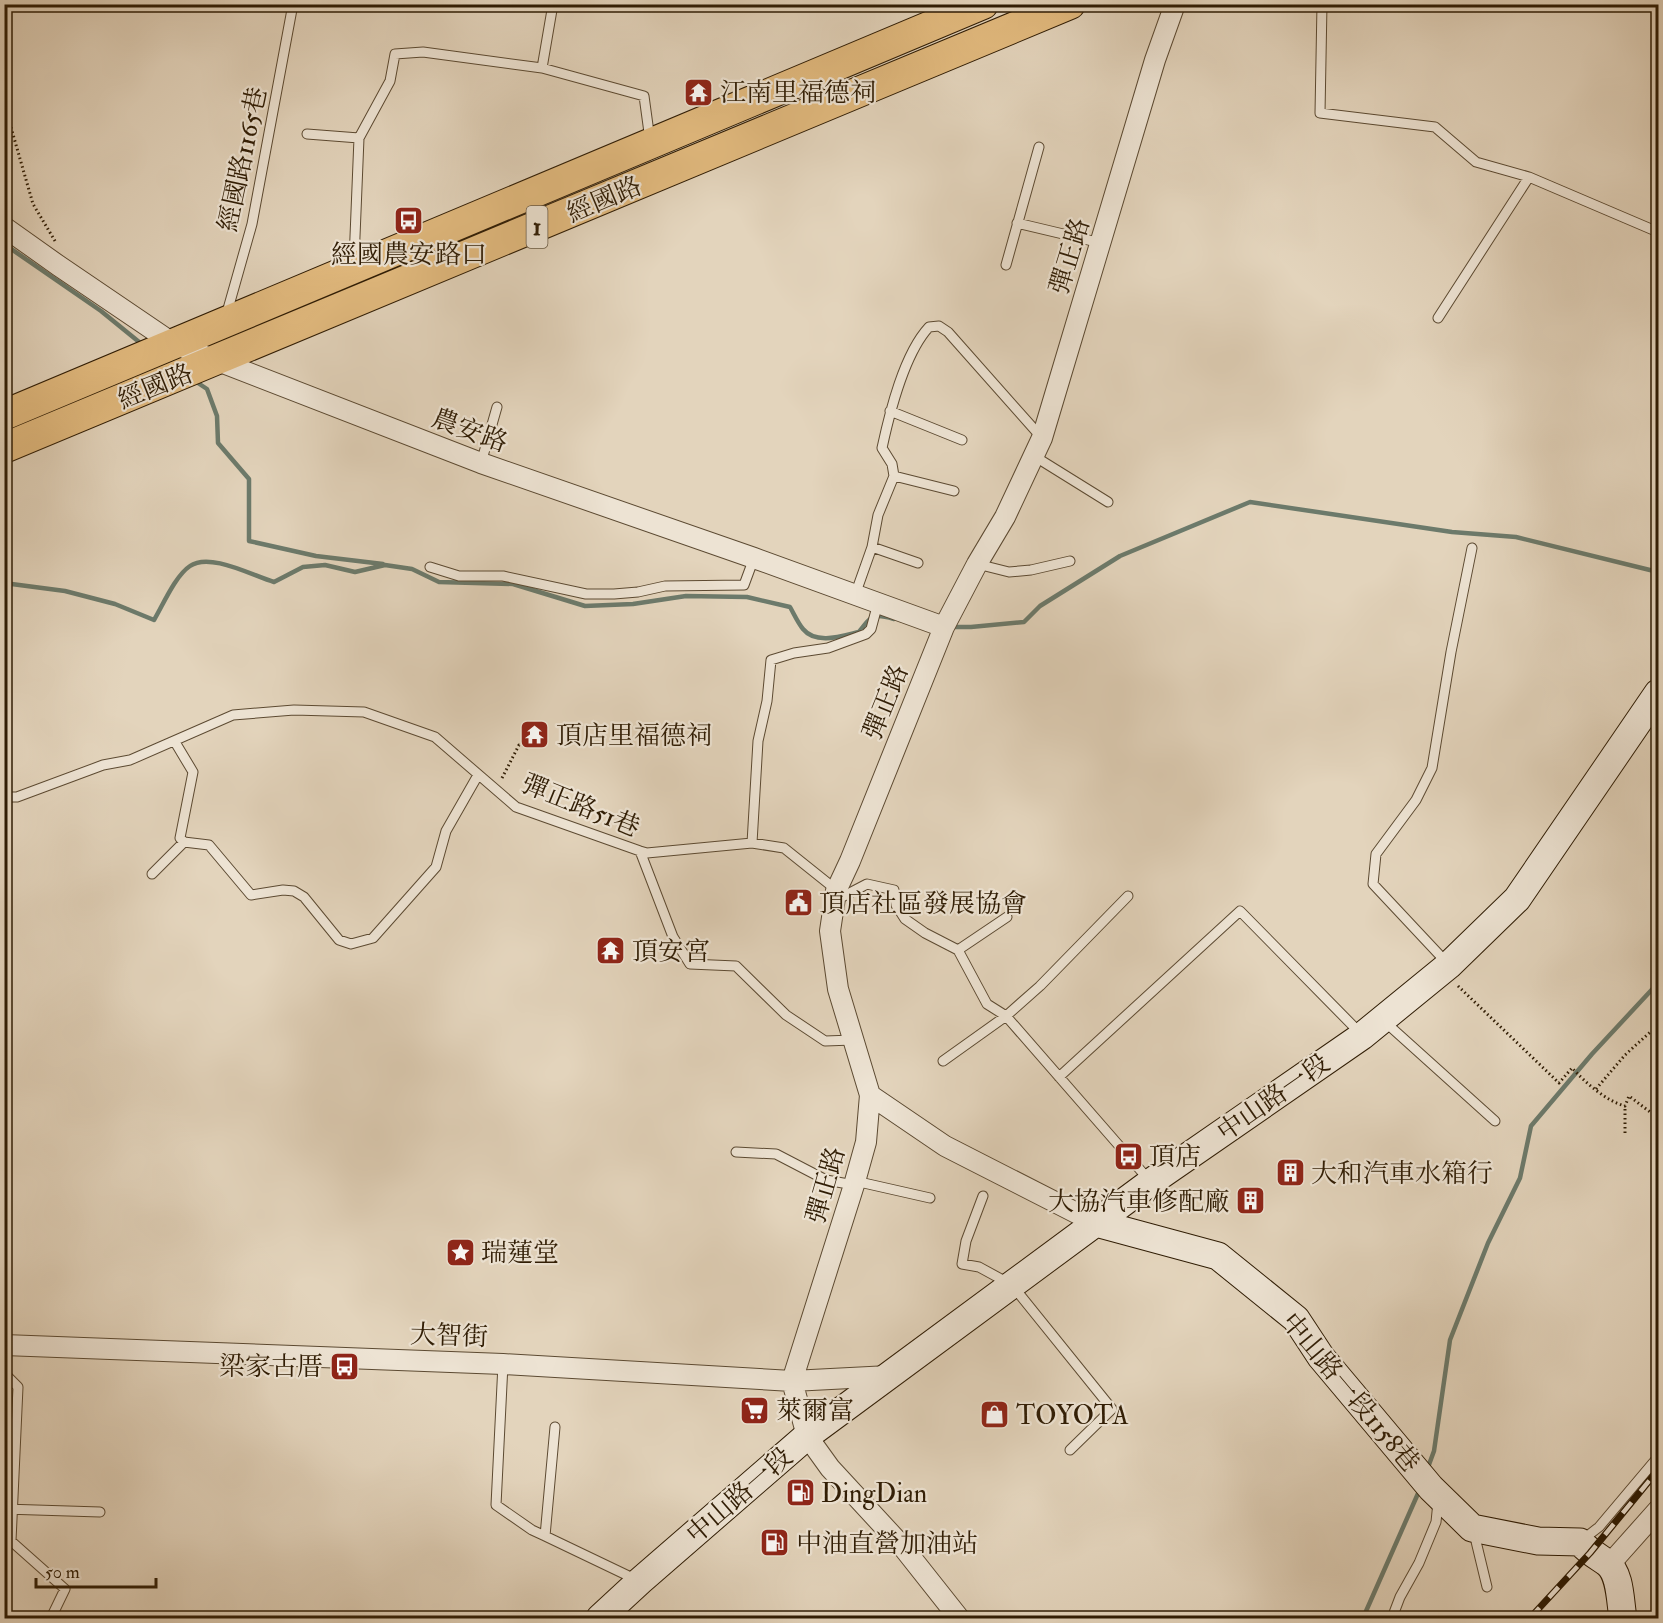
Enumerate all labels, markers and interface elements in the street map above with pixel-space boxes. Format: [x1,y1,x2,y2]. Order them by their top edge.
temple icon: 江南里福德祠 [683,76,715,108]
place label: 江南里福德祠 [720,77,876,109]
street label: 經國路1165巷 [212,84,274,234]
street label: 經國路 [562,170,647,230]
bus stop icon: 經國農安路口 [393,204,425,236]
road number: 1 [526,206,548,248]
street label: 彈正路 [1043,214,1097,298]
place label: 經國農安路口 [331,239,487,271]
street label: 經國路 [113,357,198,416]
street label: 農安路 [428,403,512,459]
street label: 彈正路 [856,660,915,745]
temple icon: 頂店里福德祠 [519,719,551,751]
place label: 頂店里福德祠 [556,720,712,752]
street label: 彈正路51巷 [517,768,644,844]
public building icon: 頂店社區發展協會 [782,887,814,919]
place label: 頂店社區發展協會 [819,888,1027,920]
temple icon: 頂安宮 [595,935,627,967]
place label: 頂安宮 [632,936,710,968]
street label: 中山路一段 [1211,1047,1336,1148]
bus stop icon: 頂店 [1112,1140,1144,1172]
place label: 頂店 [1149,1141,1201,1173]
street label: 彈正路 [800,1143,852,1227]
building icon: 大和汽車水箱行 [1274,1157,1306,1189]
place label: 大和汽車水箱行 [1311,1158,1493,1190]
building icon: 大協汽車修配廠 [1235,1185,1267,1217]
place label: 大協汽車修配廠 [1048,1186,1230,1218]
place icon: 瑞蓮堂 [444,1236,476,1268]
place label: 瑞蓮堂 [481,1237,559,1269]
street label: 中山路一段1158巷 [1274,1306,1426,1479]
street label: 大智街 [409,1319,489,1353]
bus stop icon: 梁家古厝 [328,1350,360,1382]
place label: 梁家古厝 [219,1351,323,1383]
supermarket icon: 萊爾富 [739,1394,771,1426]
place label: 萊爾富 [776,1395,854,1427]
shop icon: TOYOTA [979,1399,1011,1431]
place label: TOYOTA [1016,1400,1129,1432]
street label: 中山路一段 [680,1441,799,1550]
fuel station icon: DingDian [784,1477,816,1509]
place label: DingDian [821,1478,927,1510]
fuel station icon: 中油直營加油站 [759,1527,791,1559]
place label: 中油直營加油站 [796,1528,978,1560]
scale bar [36,1551,156,1589]
text: 50 m [45,1561,80,1584]

